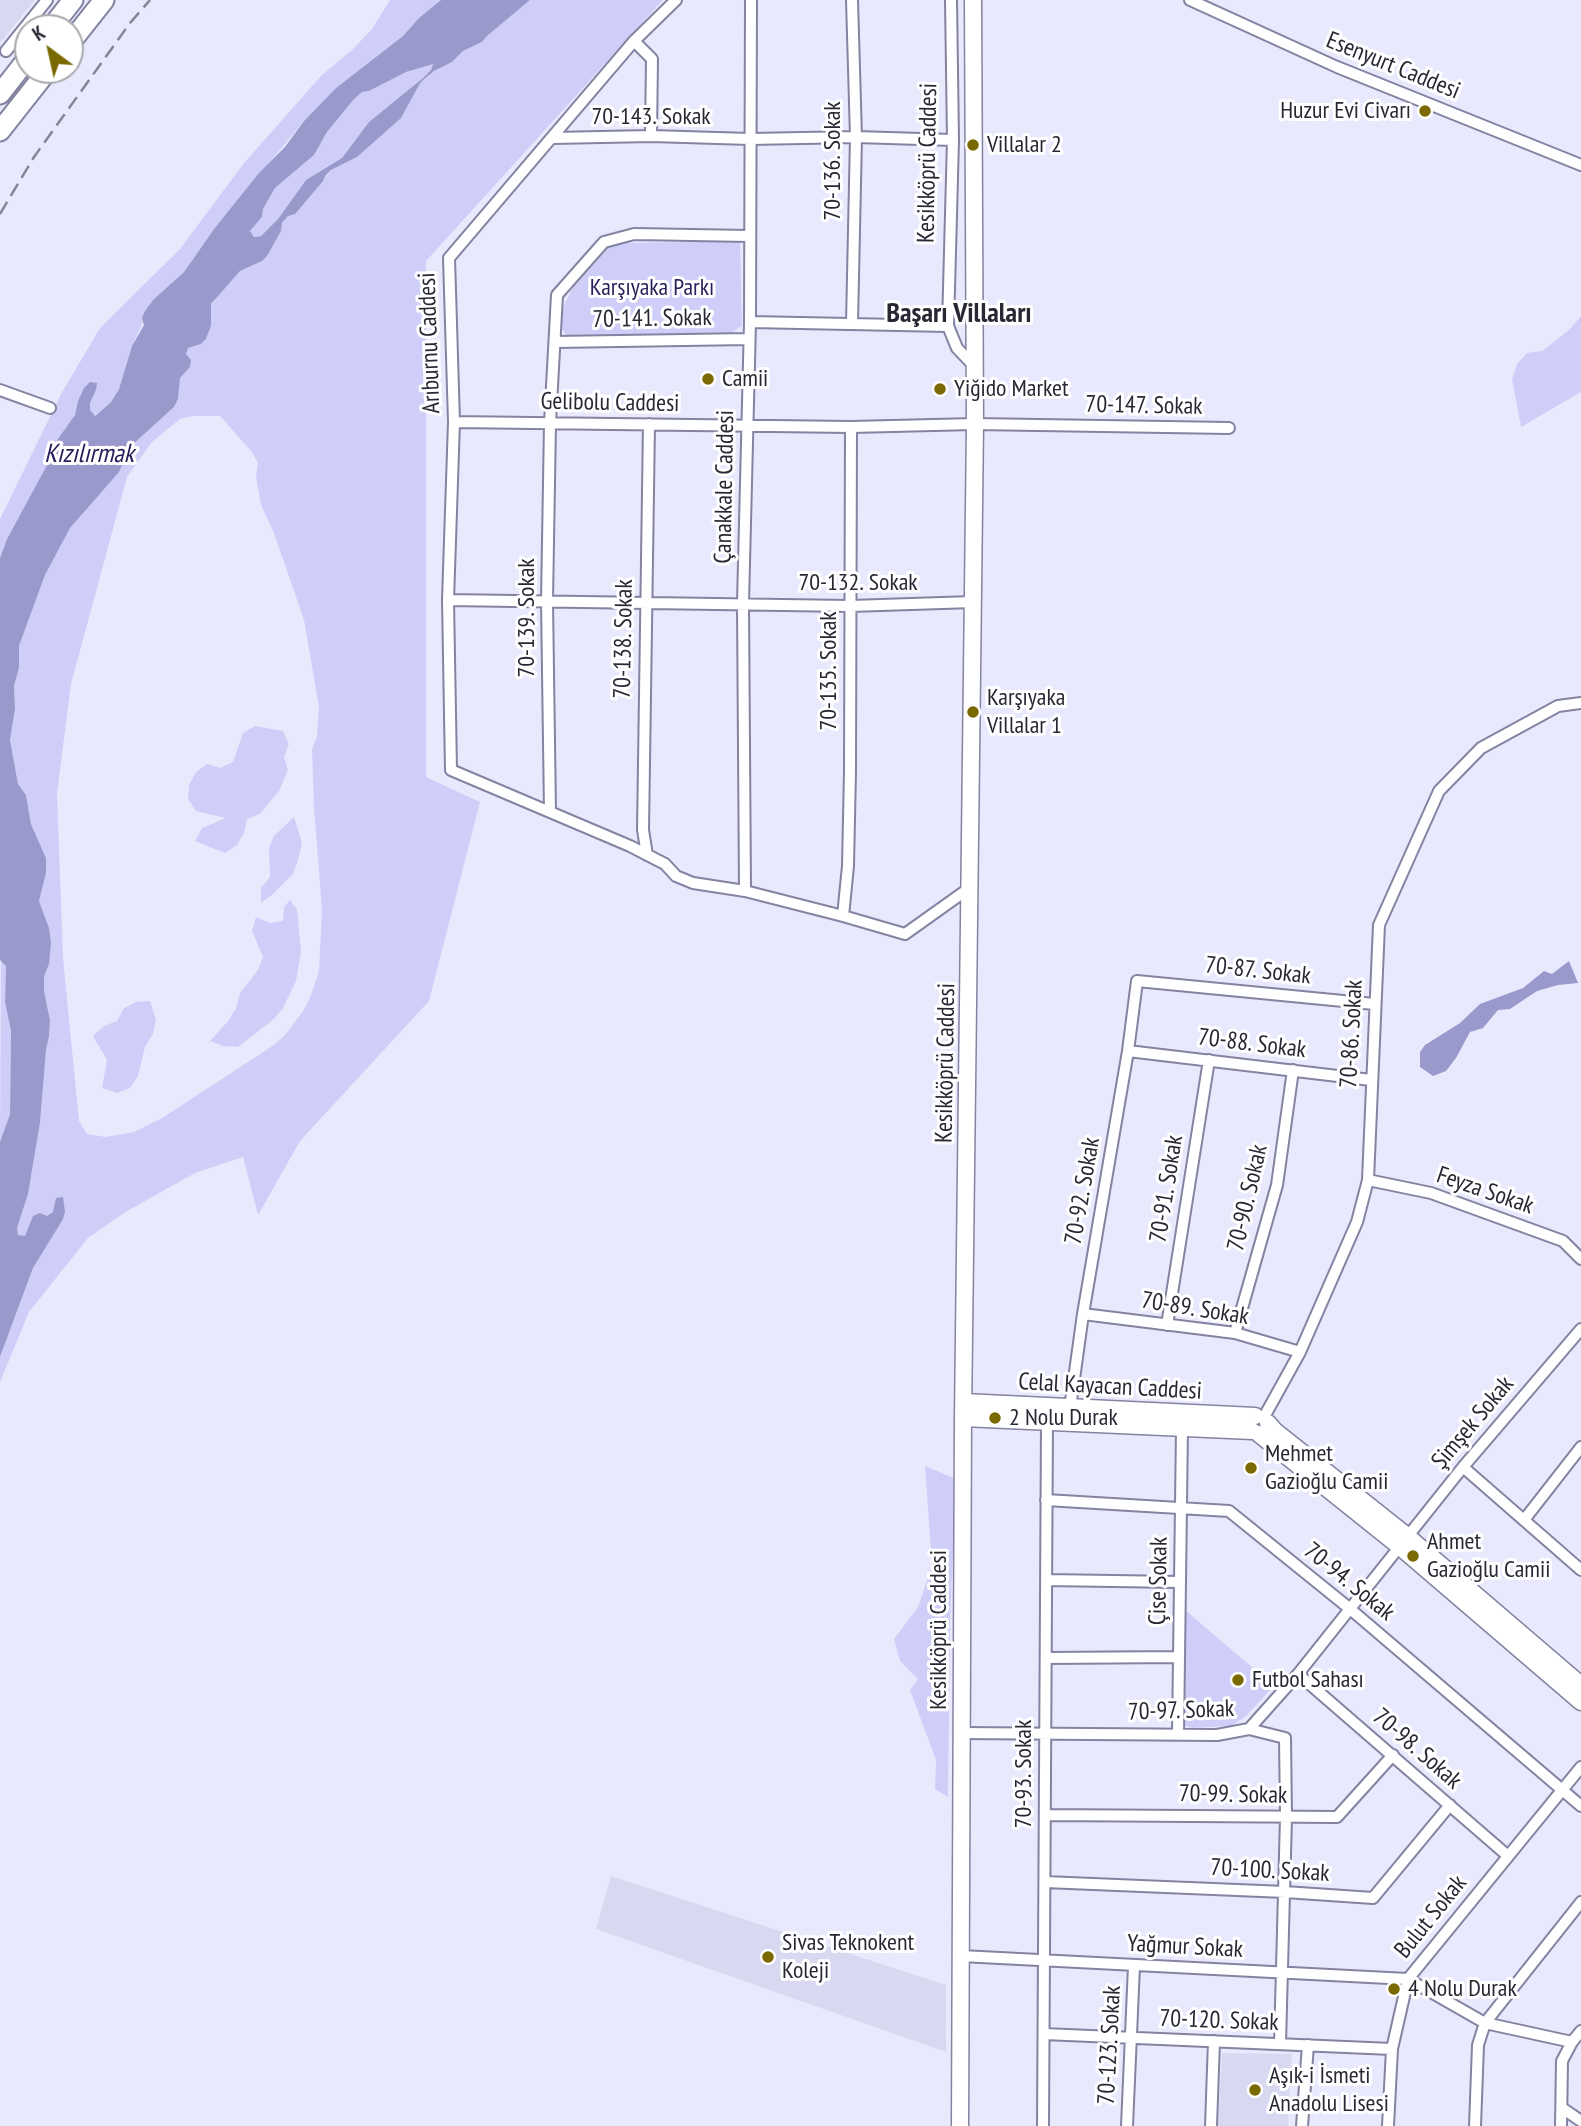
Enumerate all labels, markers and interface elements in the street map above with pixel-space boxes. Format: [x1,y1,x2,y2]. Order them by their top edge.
north arrow [14,14,84,84]
text: K [28,20,49,46]
street label: Esenyurt Caddesi [1322,26,1464,106]
street label: Kesikköprü Caddesi [912,83,944,243]
place label: Huzur Evi Civarı [1280,97,1411,125]
street label: 70-136. Sokak [819,101,847,221]
street label: 70-143. Sokak [591,103,711,131]
marker: Huzur Evi Civarı [1417,103,1433,119]
place label: Villalar 2 [987,131,1062,159]
marker: Villalar 2 [965,137,981,153]
street label: Arıburnu Caddesi [413,272,447,414]
park label: Karşıyaka Parkı [590,274,714,302]
district label: Başarı Villaları [886,297,1032,331]
street label: 70-141. Sokak [592,304,712,334]
place label: Camii [722,365,768,393]
marker: Camii [700,371,716,387]
place label: Yiğido Market [954,375,1069,403]
marker: Yiğido Market [932,381,948,397]
street label: Gelibolu Caddesi [540,387,680,419]
street label: 70-147. Sokak [1085,391,1203,421]
street label: Çanakkale Caddesi [709,410,741,564]
water label: Kızılırmak [44,439,134,471]
street label: 70-139. Sokak [513,558,541,678]
street label: 70-132. Sokak [798,569,918,597]
street label: 70-138. Sokak [609,579,639,699]
street label: 70-135. Sokak [815,611,843,731]
place label: Karşıyaka Villalar 1 [987,684,1065,740]
marker: Karşıyaka Villalar 1 [965,704,981,720]
street label: 70-87. Sokak [1204,951,1312,991]
street label: 70-86. Sokak [1335,979,1369,1089]
street label: Kesikköprü Caddesi [930,983,962,1143]
street label: 70-88. Sokak [1196,1023,1308,1065]
street label: 70-91. Sokak [1144,1133,1190,1245]
street label: 70-92. Sokak [1059,1135,1107,1247]
street label: 70-90. Sokak [1222,1142,1274,1254]
street label: Feyza Sokak [1433,1161,1537,1221]
street label: 70-89. Sokak [1139,1286,1251,1332]
street label: Celal Kayacan Caddesi [1018,1368,1202,1406]
street label: Şimşek Sokak [1426,1371,1520,1475]
place label: 2 Nolu Durak [1009,1404,1118,1432]
marker: 2 Nolu Durak [987,1410,1003,1426]
place label: Mehmet Gazioğlu Camii [1265,1440,1388,1496]
marker: Mehmet Gazioğlu Camii [1243,1460,1259,1476]
place label: Ahmet Gazioğlu Camii [1427,1528,1550,1584]
street label: Çise Sokak [1144,1537,1174,1625]
street label: 70-94. Sokak [1298,1537,1400,1627]
marker: Ahmet Gazioğlu Camii [1405,1548,1421,1564]
street label: Kesikköprü Caddesi [925,1550,953,1710]
place label: Futbol Sahası [1252,1666,1364,1694]
marker: Futbol Sahası [1230,1672,1246,1688]
street label: 70-97. Sokak [1127,1695,1235,1727]
street label: 70-98. Sokak [1367,1703,1467,1795]
street label: 70-93. Sokak [1010,1720,1038,1828]
street label: 70-99. Sokak [1179,1780,1287,1810]
street label: 70-100. Sokak [1210,1854,1330,1888]
street label: Bulut Sokak [1389,1870,1473,1964]
place label: Sivas Teknokent Koleji [782,1929,914,1985]
street label: Yağmur Sokak [1126,1930,1244,1964]
marker: Sivas Teknokent Koleji [760,1949,776,1965]
place label: 4 Nolu Durak [1408,1975,1517,2003]
marker: 4 Nolu Durak [1386,1981,1402,1997]
street label: 70-123. Sokak [1093,1985,1127,2105]
street label: 70-120. Sokak [1159,2005,1279,2037]
place label: Aşık-i İsmeti Anadolu Lisesi [1269,2062,1389,2118]
marker: Aşık-i İsmeti Anadolu Lisesi [1247,2082,1263,2098]

